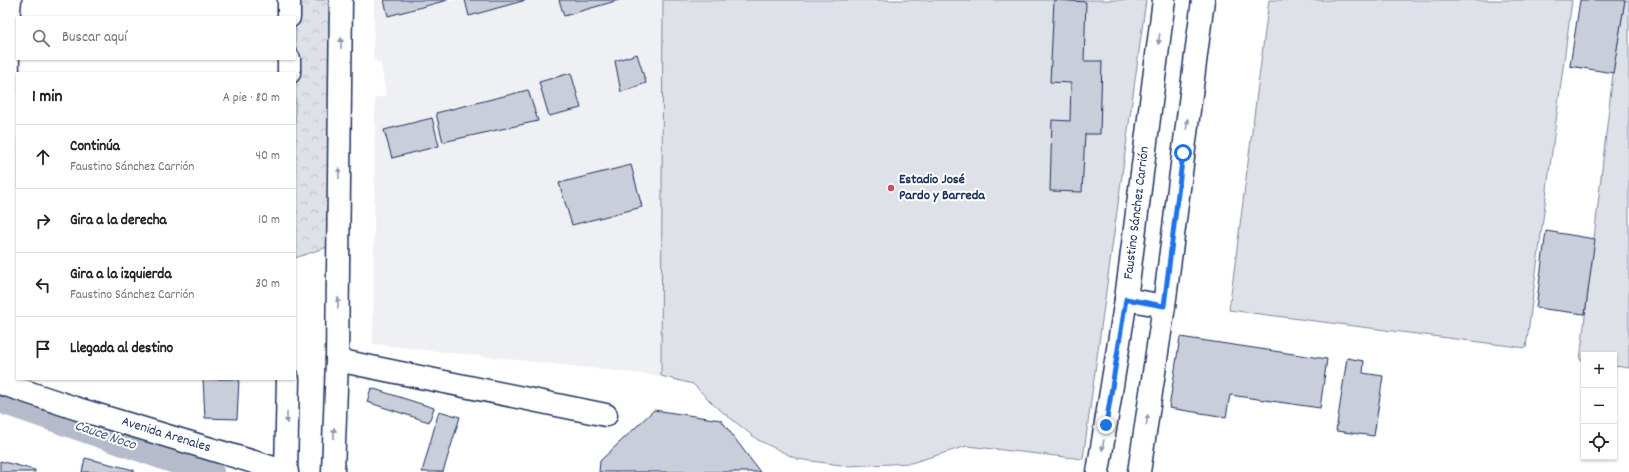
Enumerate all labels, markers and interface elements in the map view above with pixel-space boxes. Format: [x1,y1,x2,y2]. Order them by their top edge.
search box [16,16,296,60]
icon: search [30,27,52,49]
text: Buscar aquí [62,27,127,49]
one-way arrow [1156,33,1162,45]
one-way arrow [338,36,344,49]
text: 1 min [32,86,62,110]
text: A pie · 80 m [223,89,280,108]
one-way arrow [1184,118,1190,130]
text: Continúa [70,136,120,158]
route start [1174,144,1192,162]
street label: Faustino Sánchez Carrión [1119,145,1155,281]
icon: ahead [32,146,54,168]
text: 40 m [256,147,280,166]
text: Faustino Sánchez Carrión [70,158,194,177]
one-way arrow [336,167,343,179]
place label: Estadio José Pardo y Barreda [899,170,986,206]
marker: Estadio José Pardo y Barreda [886,183,896,193]
icon: right [32,210,54,232]
text: Gira a la derecha [70,210,167,232]
text: 10 m [258,211,280,230]
text: Gira a la izquierda [70,264,171,286]
icon: left [32,274,54,296]
text: 30 m [255,275,280,294]
text: Faustino Sánchez Carrión [70,286,194,305]
one-way arrow [335,296,341,309]
icon: arrive [32,338,54,360]
text: Llegada al destino [70,338,173,360]
map controls [1581,352,1617,460]
button: + [1581,352,1617,388]
button: − [1581,388,1617,424]
street label: Avenida Arenales [119,412,213,458]
one-way arrow [284,412,290,425]
one-way arrow [1144,413,1150,426]
water label: Cauce Noco [71,415,140,457]
route end [1097,416,1115,434]
button: locate [1581,424,1617,460]
one-way arrow [331,426,337,439]
one-way arrow [1100,439,1106,451]

